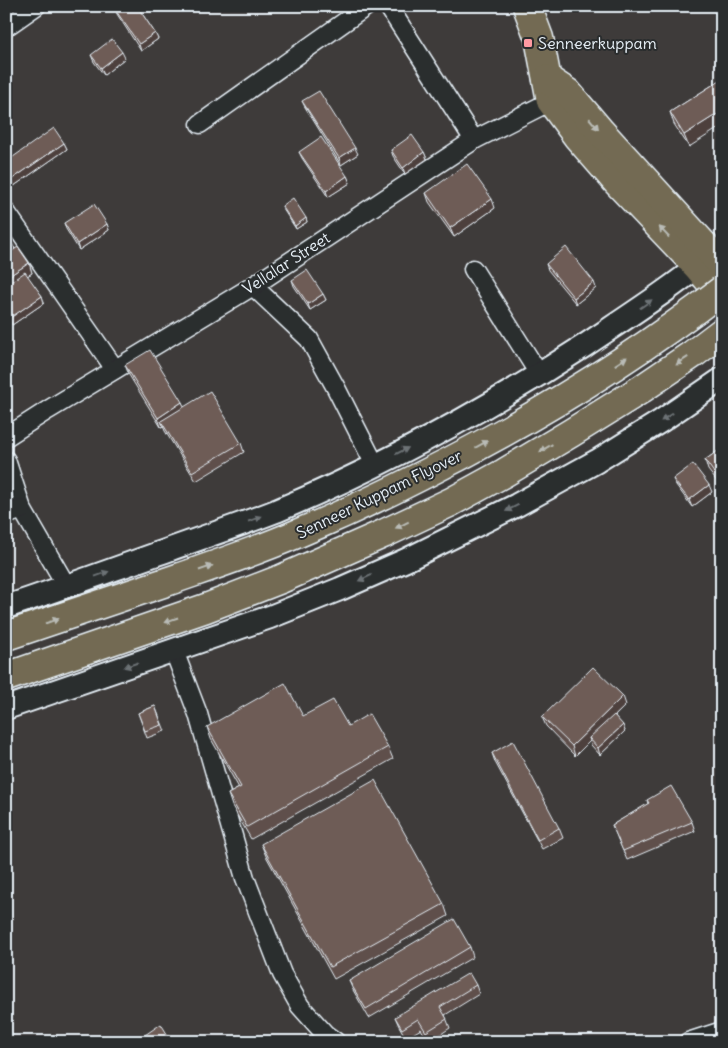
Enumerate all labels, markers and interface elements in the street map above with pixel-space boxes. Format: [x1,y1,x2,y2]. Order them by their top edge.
place label: Senneerkuppam [538,33,657,53]
marker: Senneerkuppam [522,37,534,49]
one-way arrow [589,118,600,131]
one-way arrow [658,226,670,238]
street label: Vellalar Street [239,227,334,299]
one-way arrow [639,299,653,309]
one-way arrow [614,356,628,366]
one-way arrow [676,356,689,366]
one-way arrow [660,412,674,422]
one-way arrow [474,440,489,448]
one-way arrow [539,444,552,453]
street label: Senneer Kuppam Flyover [293,445,465,543]
one-way arrow [395,447,409,455]
one-way arrow [505,504,519,512]
one-way arrow [247,515,262,522]
one-way arrow [395,521,410,529]
one-way arrow [199,564,214,572]
one-way arrow [95,570,110,578]
one-way arrow [358,574,372,582]
one-way arrow [45,616,60,624]
one-way arrow [164,617,179,624]
one-way arrow [124,662,139,670]

